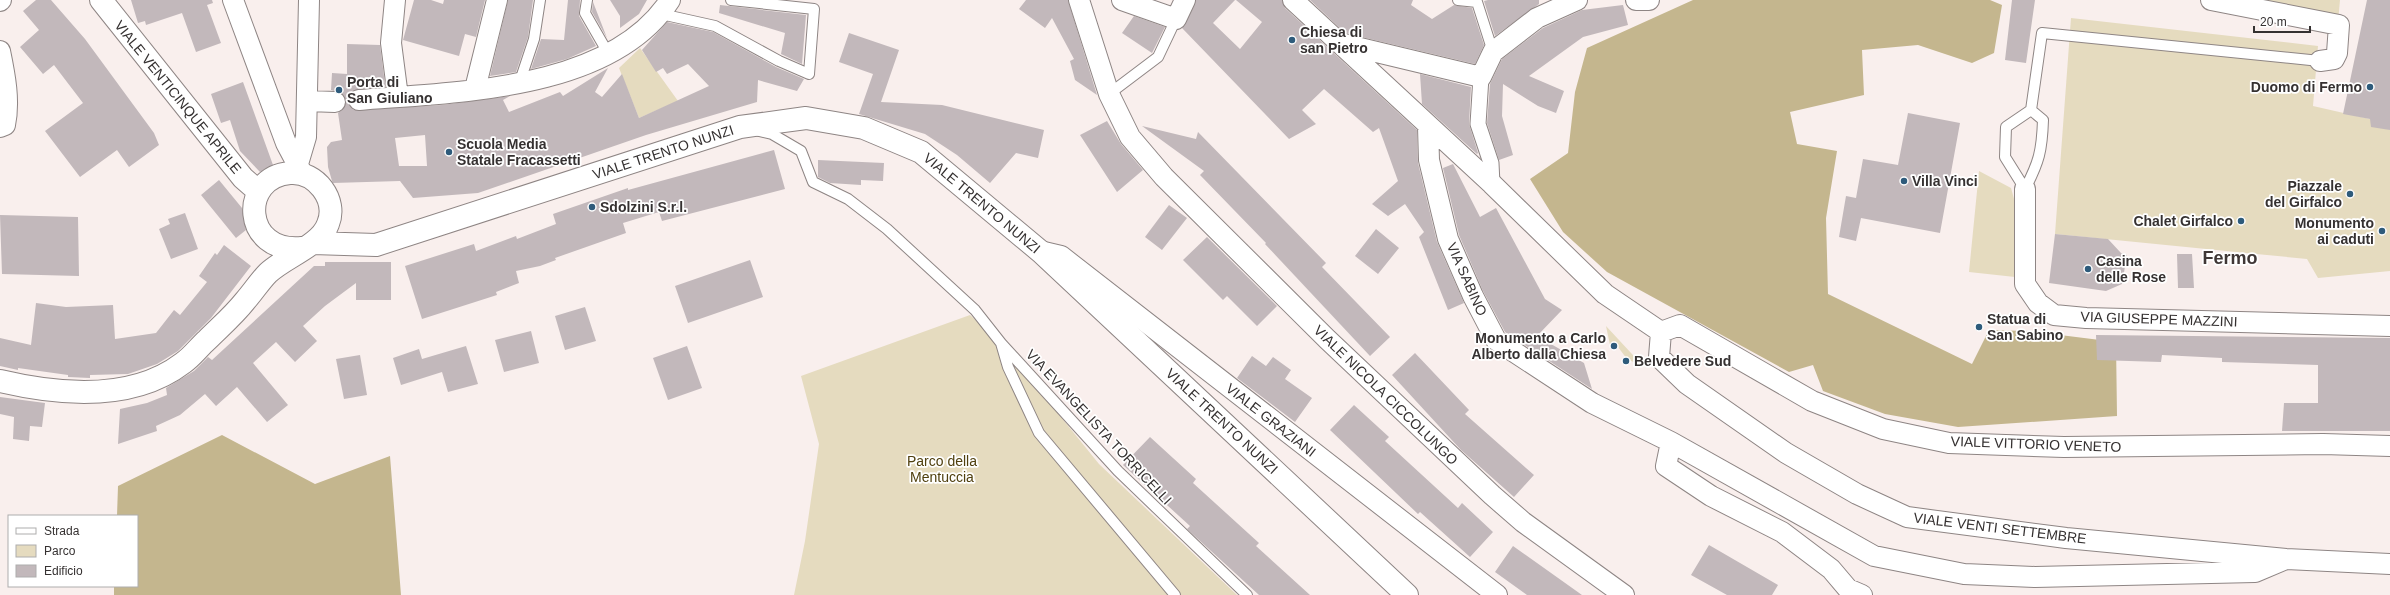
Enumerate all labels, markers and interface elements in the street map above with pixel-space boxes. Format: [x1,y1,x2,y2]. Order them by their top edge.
scale bar [2254,8,2310,34]
text: 20 m [2260,15,2287,29]
street label: VIALE VENTICINQUE APRILE [111,17,245,177]
place label: Chiesa di san Pietro [1300,24,1368,56]
marker: Chiesa di san Pietro [1287,35,1297,45]
place label: Porta di San Giuliano [347,74,433,106]
place label: Duomo di Fermo [2251,79,2362,95]
marker: Duomo di Fermo [2365,82,2375,92]
marker: Porta di San Giuliano [334,85,344,95]
street label: VIALE TRENTO NUNZI [590,122,736,182]
place label: Scuola Media Statale Fracassetti [457,136,581,168]
marker: Scuola Media Statale Fracassetti [444,147,454,157]
street label: VIALE TRENTO NUNZI [920,150,1044,256]
place label: Villa Vinci [1912,173,1978,189]
marker: Villa Vinci [1899,176,1909,186]
place label: Piazzale del Girfalco [2265,178,2342,210]
marker: Piazzale del Girfalco [2345,189,2355,199]
place label: Sdolzini S.r.l. [600,199,687,215]
marker: Sdolzini S.r.l. [587,202,597,212]
place label: Chalet Girfalco [2133,213,2233,229]
place label: Monumento ai caduti [2295,215,2374,247]
marker: Chalet Girfalco [2236,216,2246,226]
marker: Monumento ai caduti [2377,226,2387,236]
street label: VIA SABINO [1444,240,1490,318]
district label: Fermo [2202,248,2258,268]
place label: Casina delle Rose [2096,253,2166,285]
marker: Casina delle Rose [2083,264,2093,274]
street label: VIA GIUSEPPE MAZZINI [2080,308,2238,330]
place label: Statua di San Sabino [1987,311,2063,343]
street label: VIALE NICOLA CICCOLUNGO [1311,322,1461,468]
marker: Statua di San Sabino [1974,322,1984,332]
place label: Monumento a Carlo Alberto dalla Chiesa [1471,330,1606,362]
marker: Monumento a Carlo Alberto dalla Chiesa [1609,341,1619,351]
street label: VIA EVANGELISTA TORRICELLI [1023,346,1175,508]
place label: Belvedere Sud [1634,353,1731,369]
marker: Belvedere Sud [1621,356,1631,366]
street label: VIALE TRENTO NUNZI [1163,365,1281,477]
street label: VIALE GRAZIANI [1223,380,1319,460]
street label: VIALE VITTORIO VENETO [1950,433,2122,455]
park label: Parco della Mentuccia [907,453,977,485]
street label: VIALE VENTI SETTEMBRE [1913,509,2087,547]
legend [8,515,138,587]
text: Strada [44,524,80,538]
text: Parco [44,544,76,558]
text: Edificio [44,564,83,578]

